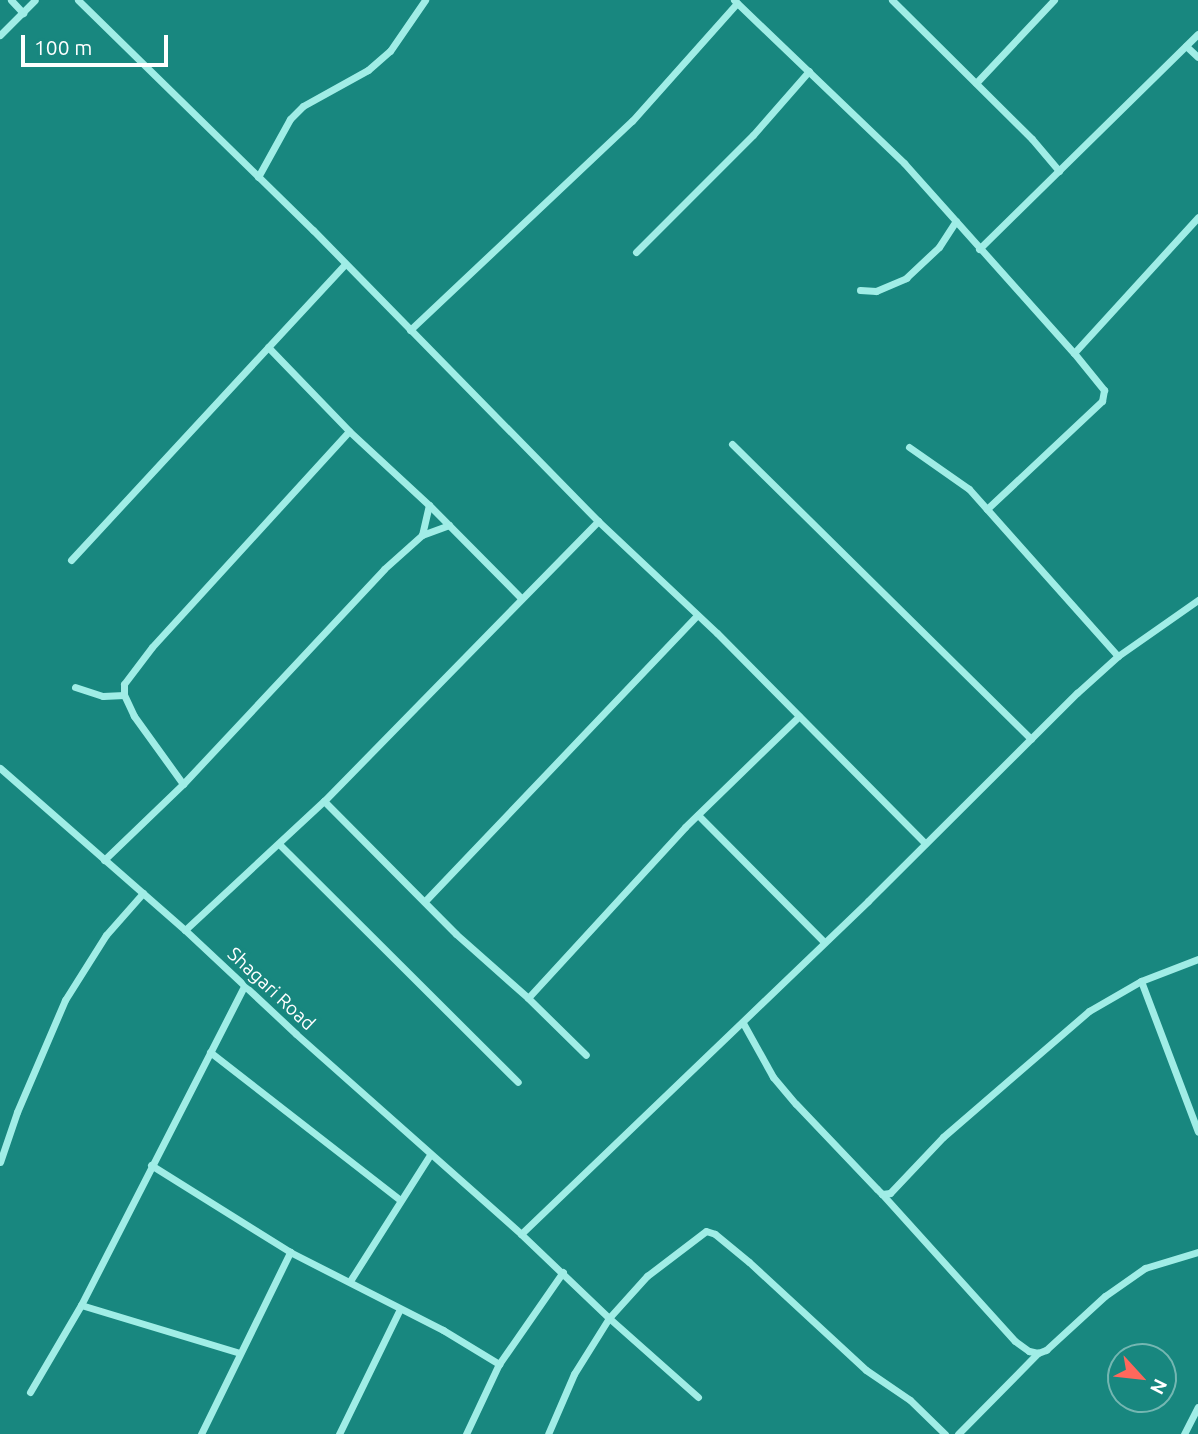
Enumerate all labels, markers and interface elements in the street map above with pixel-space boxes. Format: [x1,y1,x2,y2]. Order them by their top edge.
scale bar [24,21,172,65]
text: 100 m [34,35,92,59]
street label: Shagari Road [223,943,319,1035]
north arrow [1107,1343,1177,1413]
text: N [1146,1375,1172,1398]

